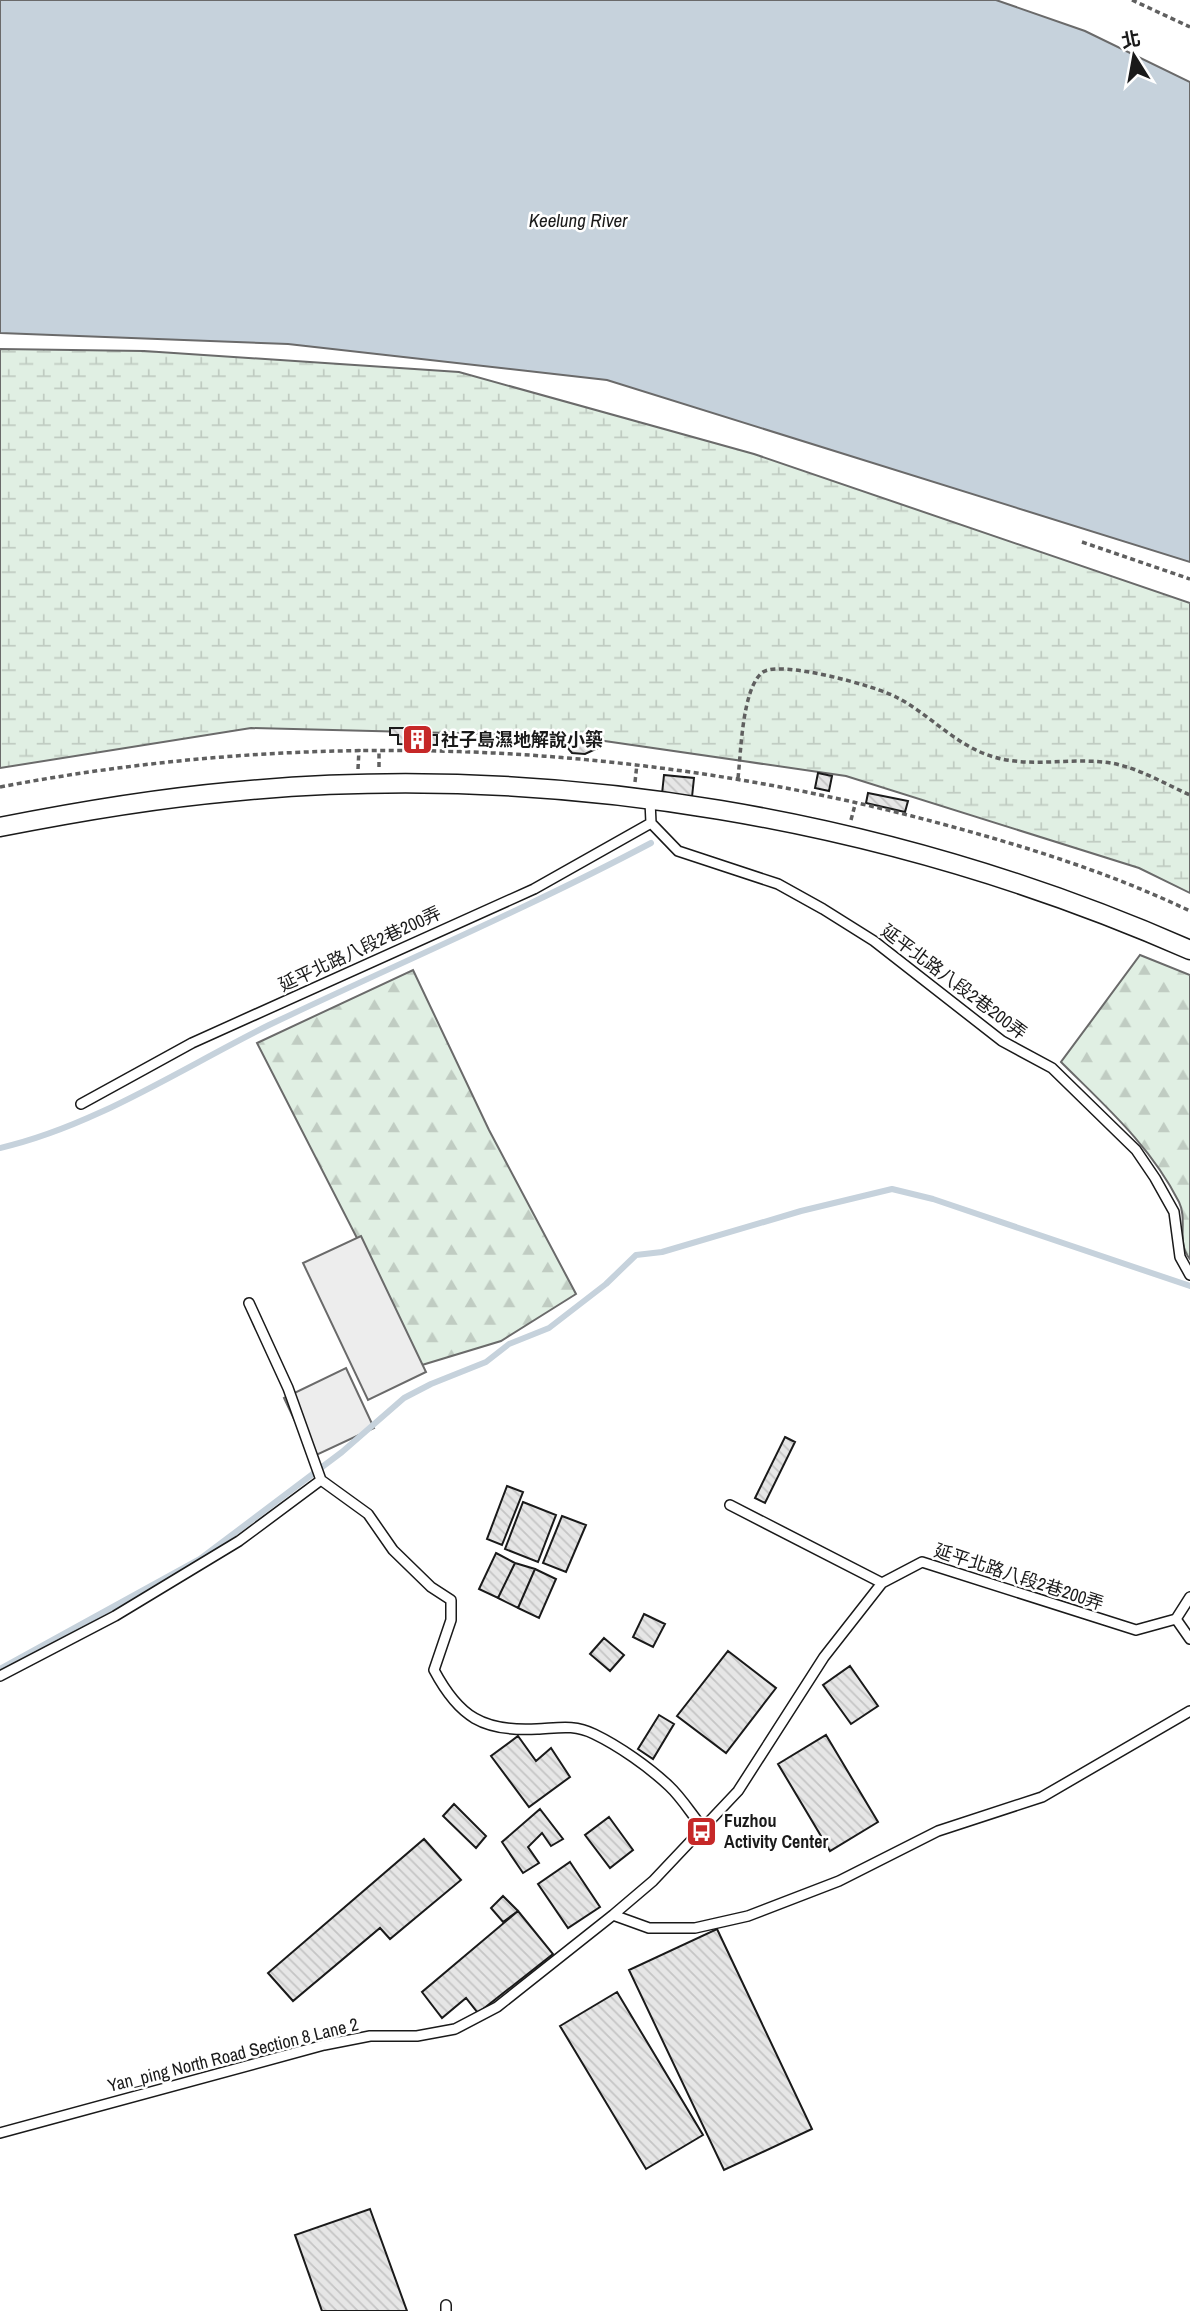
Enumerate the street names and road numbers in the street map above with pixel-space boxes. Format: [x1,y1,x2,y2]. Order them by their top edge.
street label: 延平北路八段2巷200弄 [274,900,445,997]
street label: 延平北路八段2巷200弄 [876,918,1032,1045]
street label: 延平北路八段2巷200弄 [931,1537,1107,1616]
street label: Yan_ping North Road Section 8 Lane 2 [105,2011,361,2098]

